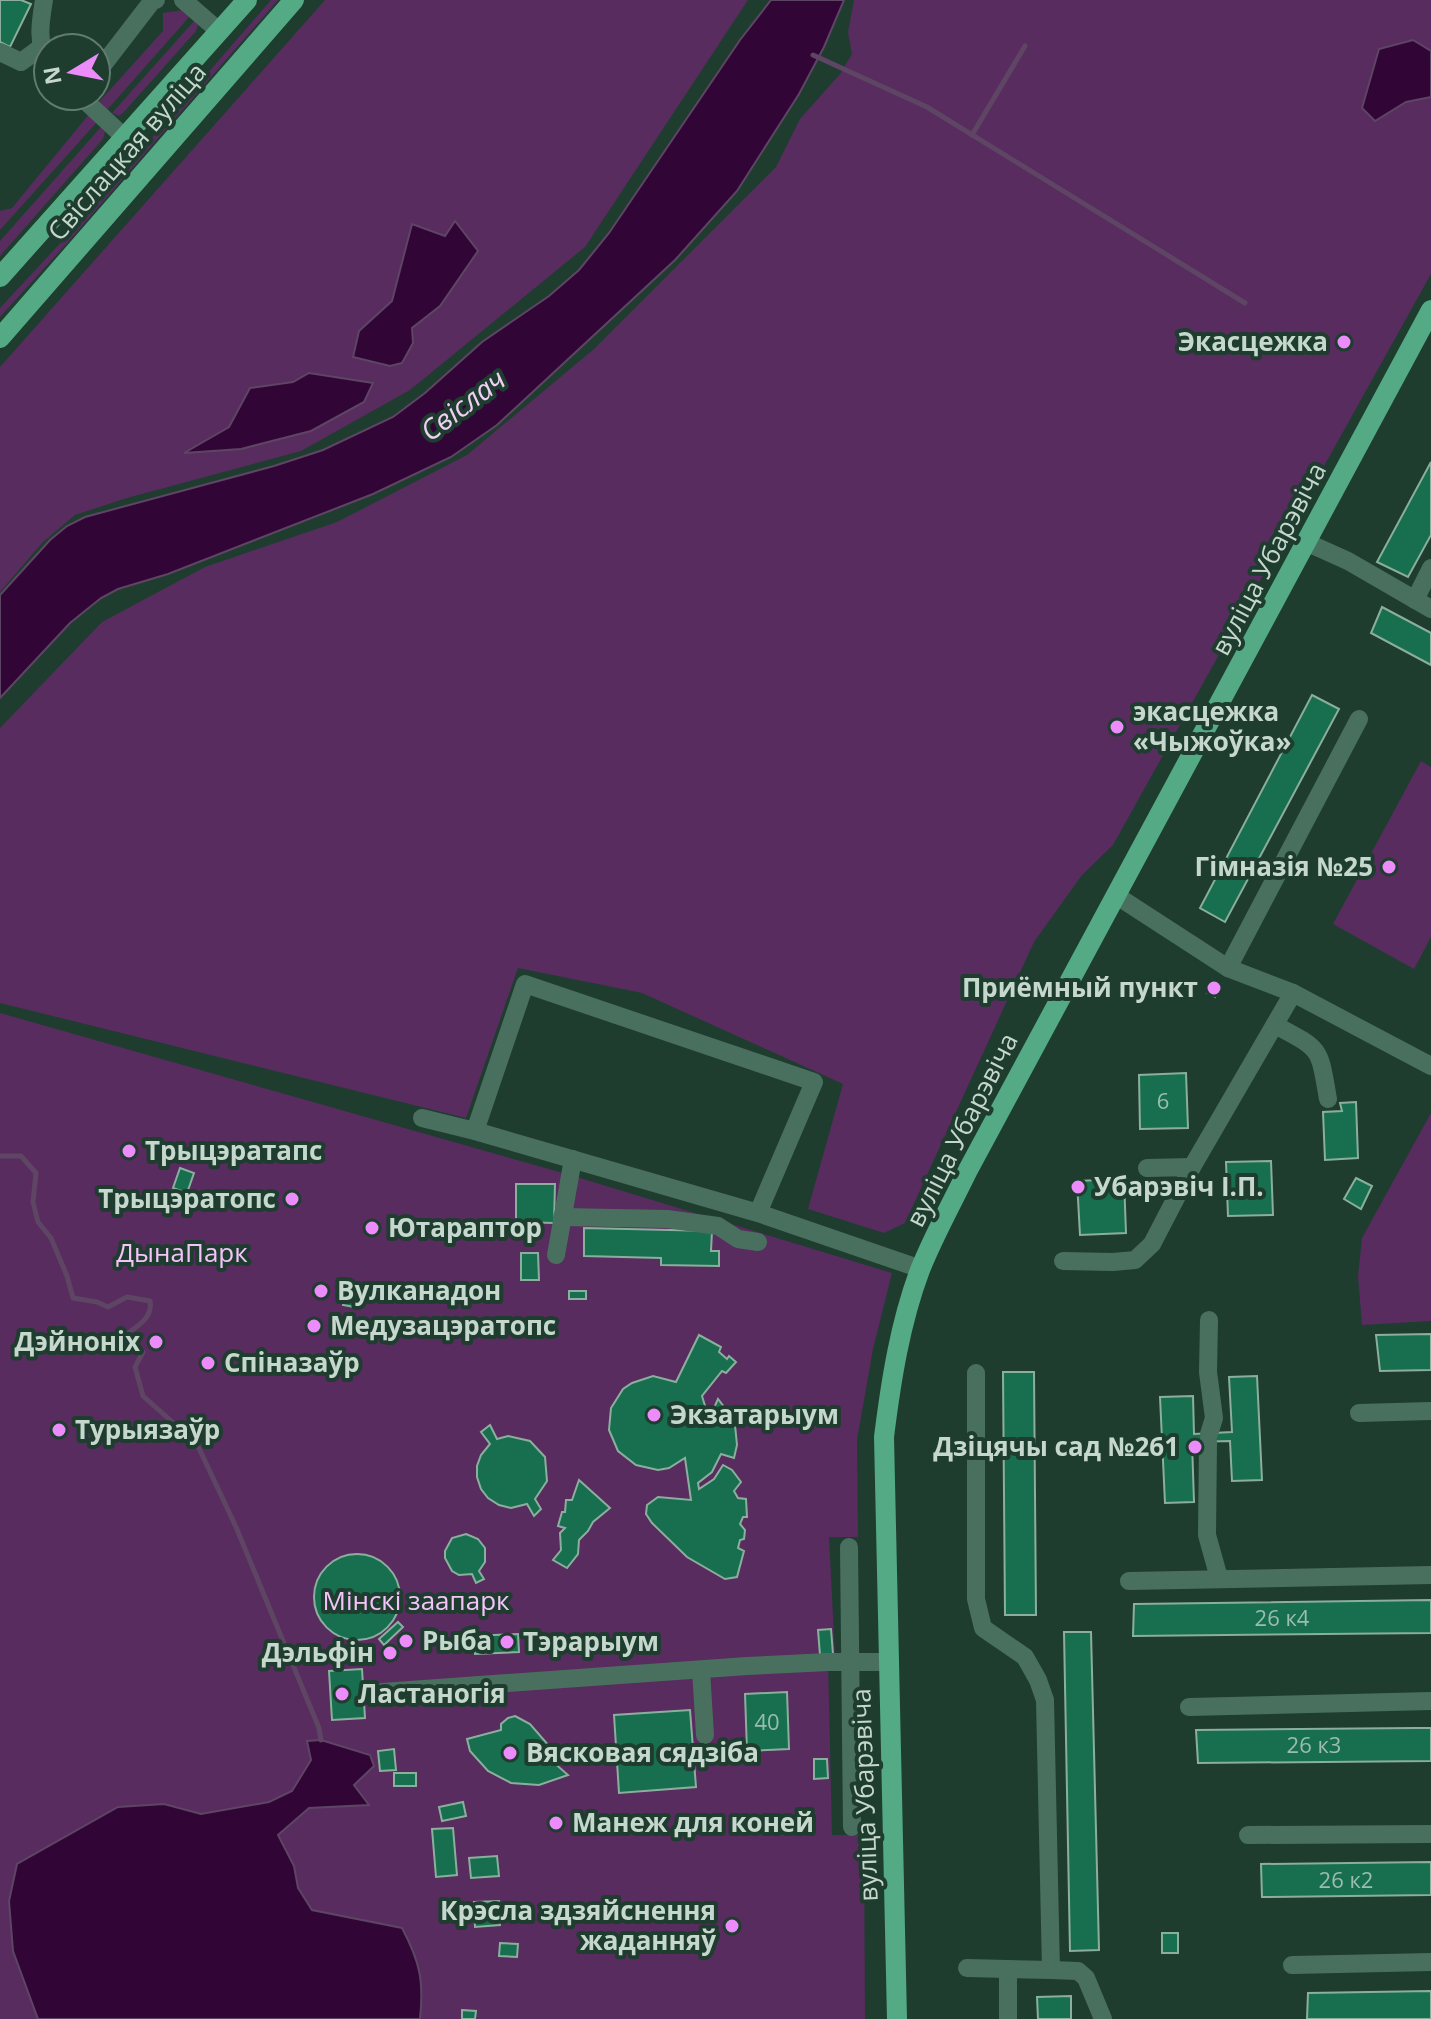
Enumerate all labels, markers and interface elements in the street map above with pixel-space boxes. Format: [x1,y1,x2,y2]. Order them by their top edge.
north arrow [32,32,112,112]
street label: Свіслацкая вуліца [39,55,214,248]
text: N [35,64,68,87]
place label: Экасцежка [1178,323,1328,359]
marker: Экасцежка [1335,333,1353,351]
water label: Свіслач [412,360,513,449]
street label: вуліца Убарэвіча [1202,456,1334,661]
place label: экасцежка «Чыжоўка» [1133,693,1291,759]
marker: экасцежка «Чыжоўка» [1108,718,1126,736]
place label: Гімназія №25 [1195,848,1373,884]
marker: Гімназія №25 [1380,858,1398,876]
place label: Приёмный пункт [962,969,1198,1005]
marker: Приёмный пункт [1205,979,1223,997]
street label: вуліца Убарэвіча [897,1026,1026,1233]
house number: 6 [1157,1085,1169,1115]
place label: Трыцэратапс [145,1132,322,1168]
marker: Трыцэратапс [120,1142,138,1160]
place label: Убарэвіч І.П. [1094,1168,1264,1204]
marker: Убарэвіч І.П. [1069,1178,1087,1196]
place label: Трыцэратопс [98,1180,276,1216]
marker: Трыцэратопс [283,1190,301,1208]
place label: Ютараптор [388,1209,542,1245]
marker: Ютараптор [363,1219,381,1237]
park label: ДынаПарк [116,1234,248,1270]
place label: Вулканадон [337,1272,501,1308]
marker: Вулканадон [312,1282,330,1300]
place label: Медузацэратопс [330,1307,556,1343]
marker: Медузацэратопс [305,1317,323,1335]
place label: Дэйноніх [15,1323,140,1359]
marker: Дэйноніх [147,1333,165,1351]
place label: Спіназаўр [224,1344,360,1380]
marker: Спіназаўр [199,1354,217,1372]
place label: Экзатарыум [670,1396,839,1432]
marker: Экзатарыум [645,1406,663,1424]
place label: Турыязаўр [75,1411,220,1447]
marker: Турыязаўр [50,1421,68,1439]
place label: Дзіцячы сад №261 [933,1428,1179,1464]
marker: Дзіцячы сад №261 [1186,1438,1204,1456]
park label: Мінскі заапарк [323,1582,510,1618]
house number: 26 к4 [1255,1602,1310,1632]
place label: Рыба [422,1622,492,1658]
place label: Тэрарыум [523,1623,659,1659]
marker: Рыба [397,1632,415,1650]
marker: Тэрарыум [498,1633,516,1651]
place label: Дэльфін [262,1634,374,1670]
marker: Дэльфін [381,1644,399,1662]
place label: Ластаногія [358,1675,506,1711]
marker: Ластаногія [333,1685,351,1703]
street label: вуліца Убарэвіча [842,1688,886,1902]
house number: 40 [754,1706,780,1736]
house number: 26 к3 [1287,1729,1341,1759]
place label: Вясковая сядзіба [526,1734,759,1770]
marker: Вясковая сядзіба [501,1744,519,1762]
place label: Манеж для коней [572,1804,814,1840]
marker: Манеж для коней [547,1814,565,1832]
house number: 26 к2 [1319,1864,1373,1894]
place label: Крэсла здзяйснення жаданняў [440,1892,716,1958]
marker: Крэсла здзяйснення жаданняў [723,1917,741,1935]

